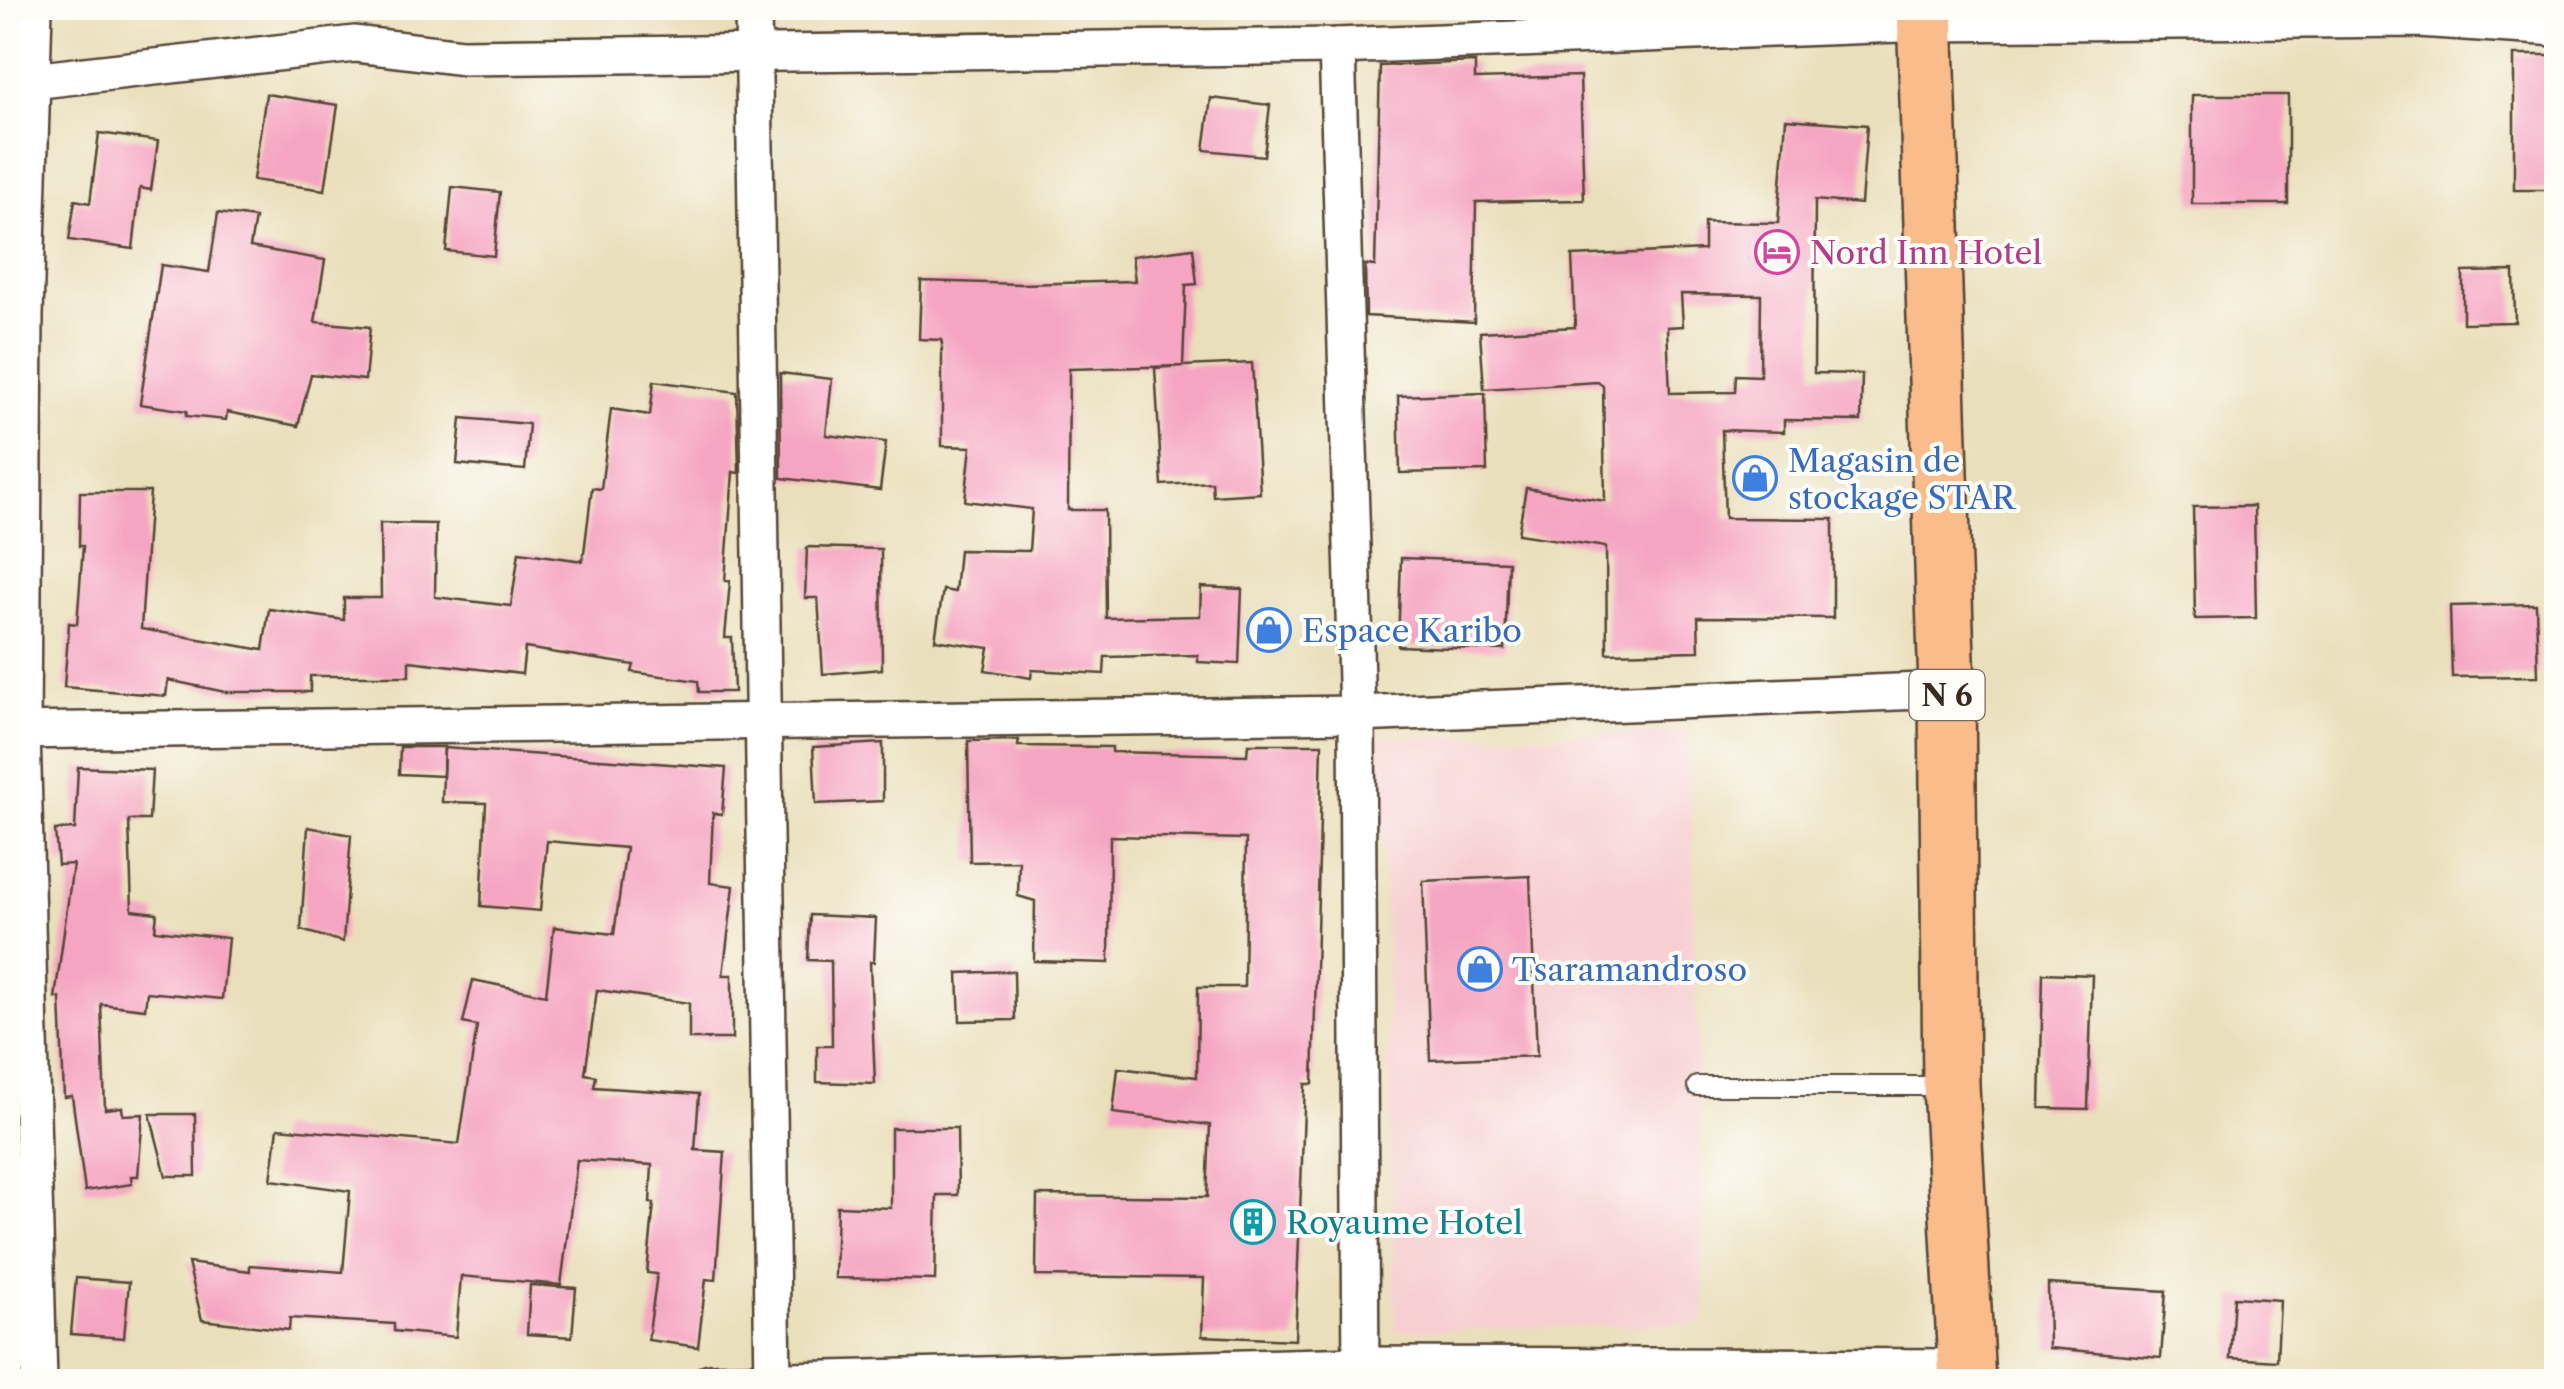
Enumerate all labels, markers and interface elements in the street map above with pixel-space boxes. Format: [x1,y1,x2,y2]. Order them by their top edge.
hotel icon: Nord Inn Hotel [1754,229,1800,275]
place label: Nord Inn Hotel [1810,233,2042,272]
place label: Magasin de stockage STAR [1788,441,2017,517]
shop icon: Magasin de stockage STAR [1732,455,1778,501]
shop icon: Espace Karibo [1246,607,1292,653]
place label: Espace Karibo [1302,611,1522,650]
road number: N 6 [1910,670,1984,720]
shop icon: Tsaramandroso [1457,946,1503,992]
place label: Tsaramandroso [1512,950,1747,989]
building icon: Royaume Hotel [1230,1199,1276,1245]
place label: Royaume Hotel [1286,1203,1523,1242]

